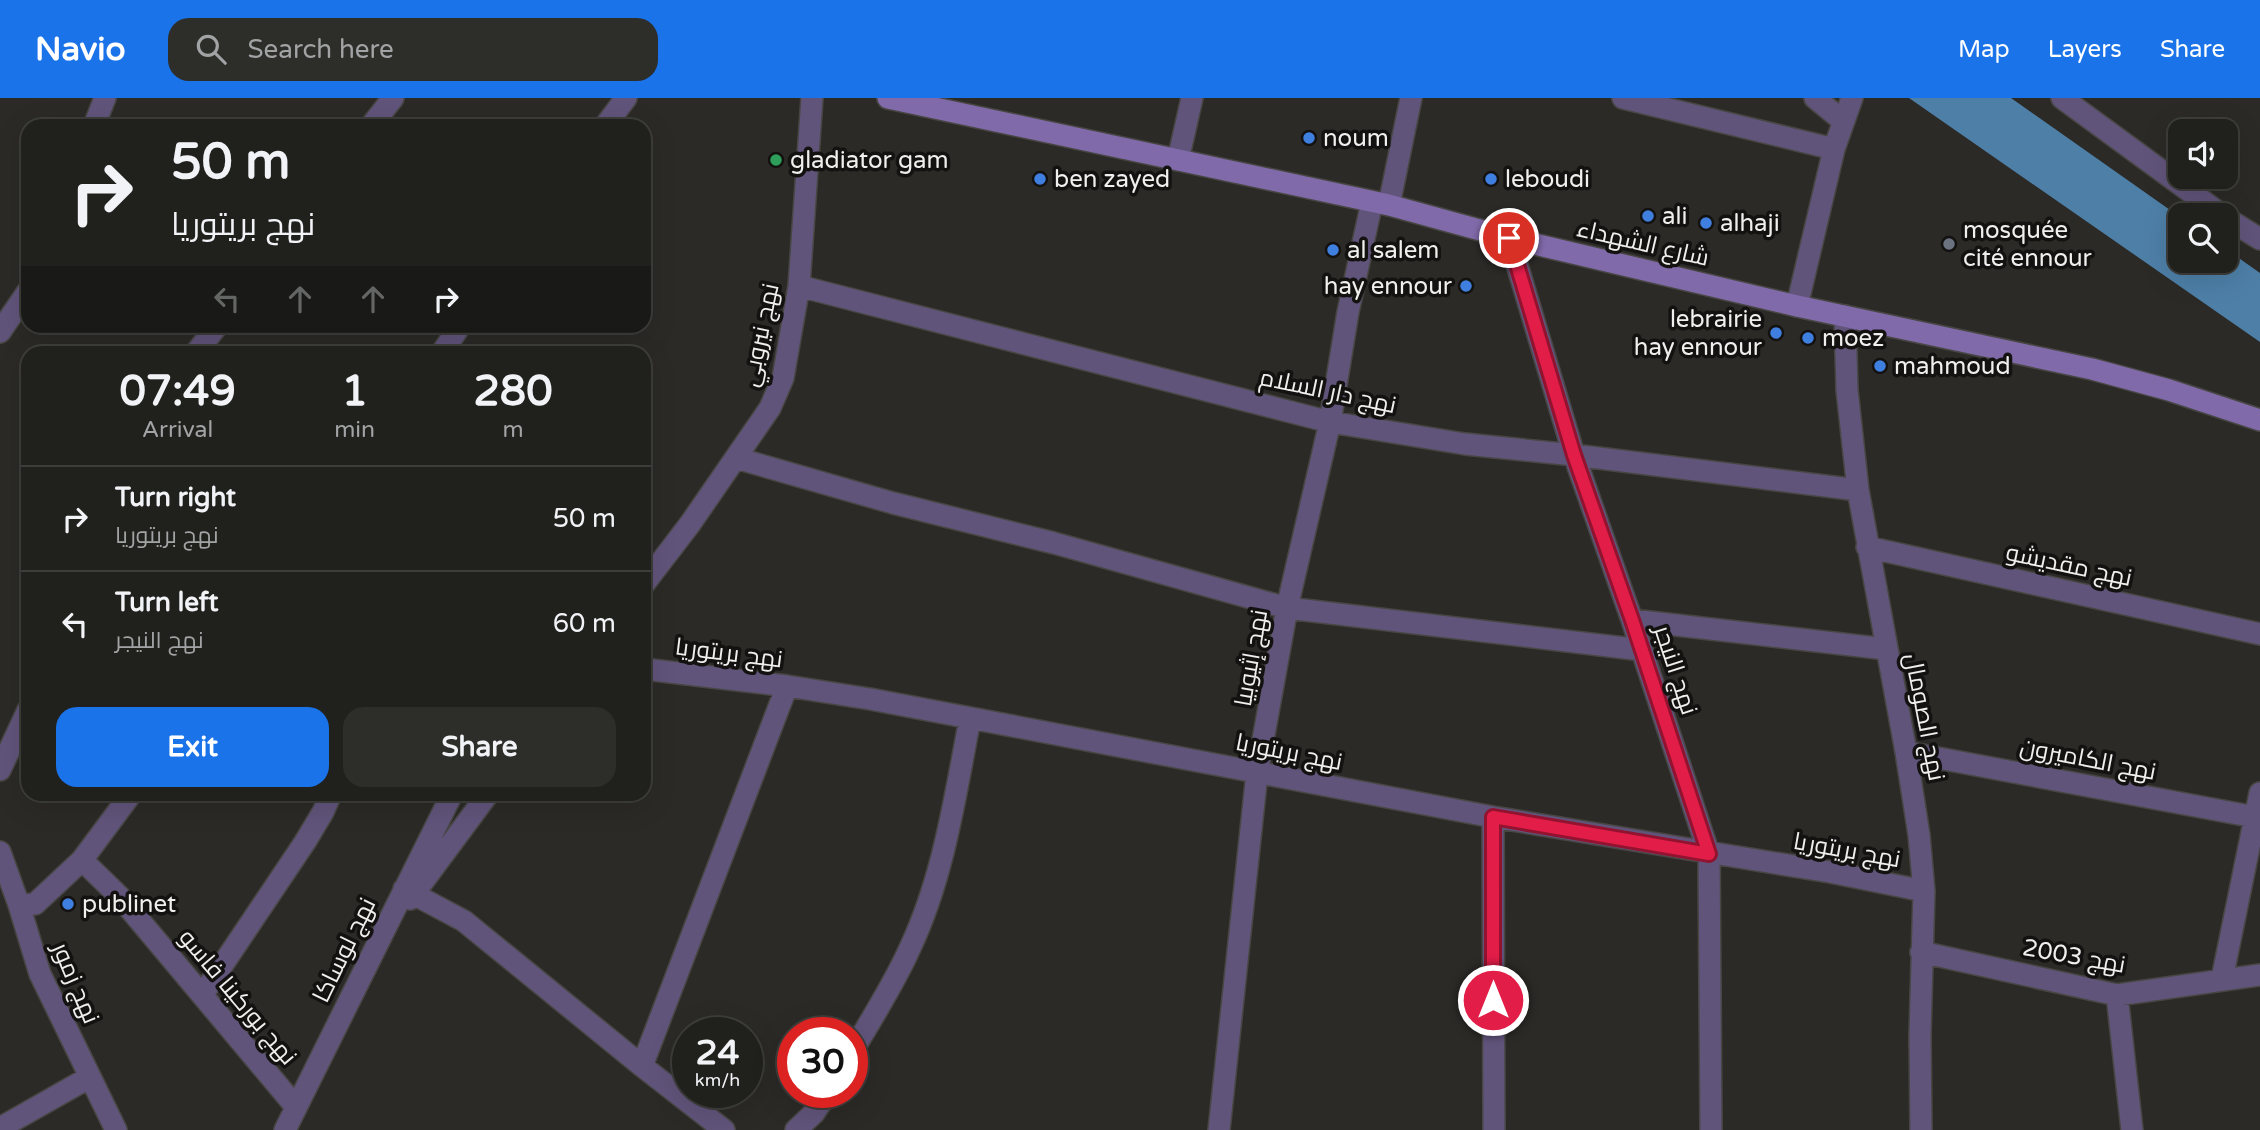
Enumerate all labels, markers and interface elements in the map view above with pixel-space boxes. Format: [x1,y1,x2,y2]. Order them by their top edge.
search box [168,18,658,81]
text: Navio [35,30,126,69]
icon: search [192,30,230,68]
text: Search here [248,34,394,65]
text: Map [1958,35,2010,64]
text: Layers [2048,35,2122,64]
text: Share [2160,35,2225,64]
map controls [2168,119,2238,273]
button: sound [2168,119,2238,189]
place label: noum [1323,124,1389,153]
marker: noum [1301,130,1317,146]
text: 50 m [171,133,290,192]
place label: gladiator gam [790,146,949,175]
icon: right [56,147,147,238]
marker: gladiator gam [768,152,784,168]
place label: ben zayed [1054,165,1170,194]
place label: leboudi [1505,165,1590,194]
marker: ben zayed [1032,171,1048,187]
marker: leboudi [1483,171,1499,187]
place label: ali [1662,202,1687,231]
button: search [2168,203,2238,273]
text: نهج بريتوريا [171,206,315,244]
pin [1479,208,1539,268]
marker: ali [1640,208,1656,224]
place label: alhaji [1720,209,1780,238]
street label: شارع الشهداء [1574,214,1712,274]
marker: alhaji [1698,215,1714,231]
place label: mosquée cité ennour [1963,216,2093,273]
icon: arrive [1490,219,1528,257]
place label: al salem [1347,236,1439,265]
marker: mosquée cité ennour [1941,236,1957,252]
marker: al salem [1325,242,1341,258]
place label: hay ennour [1324,272,1453,301]
marker: hay ennour [1458,278,1474,294]
icon: left [208,280,246,318]
icon: ahead [281,280,319,318]
icon: ahead [354,280,392,318]
icon: right [427,280,465,318]
street label: نهج نيروبي [735,281,789,390]
place label: lebrairie hay ennour [1634,305,1763,362]
place label: moez [1822,324,1884,353]
marker: lebrairie hay ennour [1768,325,1784,341]
marker: moez [1800,330,1816,346]
place label: mahmoud [1894,352,2011,381]
marker: mahmoud [1872,358,1888,374]
street label: نهج دار السلام [1257,363,1399,421]
text: 07:49 [119,366,236,417]
text: 1 [341,366,368,417]
text: 280 [473,366,553,417]
text: Arrival [142,416,213,444]
text: min [334,416,375,444]
text: m [502,416,524,444]
text: Turn right [115,482,236,513]
icon: right [56,500,94,538]
text: 50 m [553,503,616,534]
text: نهج بريتوريا [115,522,219,550]
street label: نهج مقديشو [2003,538,2135,594]
text: Turn left [115,587,218,618]
icon: left [56,605,94,643]
street label: نهج إثيوبيا [1229,607,1275,709]
text: 60 m [553,608,616,639]
street label: نهج النيجر [1646,620,1704,719]
text: نهج النيجر [115,627,204,655]
street label: نهج بريتوريا [673,633,784,675]
street label: نهج الصومال [1897,651,1951,784]
button: Exit [56,707,329,787]
button: Share [343,707,616,787]
street label: نهج بريتوريا [1233,728,1345,778]
street label: نهج الكاميرون [2017,732,2159,788]
street label: نهج بريتوريا [1791,827,1903,875]
place label: publinet [82,890,176,919]
street label: نهج لوساكا [307,893,383,1008]
marker: publinet [60,896,76,912]
street label: نهج بوركينا فاسو [172,924,303,1072]
street label: نهج 2003 [2020,933,2128,981]
street label: نهج زمور [44,936,106,1029]
position arrow [1456,963,1530,1037]
speed limit sign: 30 [777,1017,868,1108]
text: 24 [696,1032,739,1074]
text: km/h [695,1069,740,1091]

